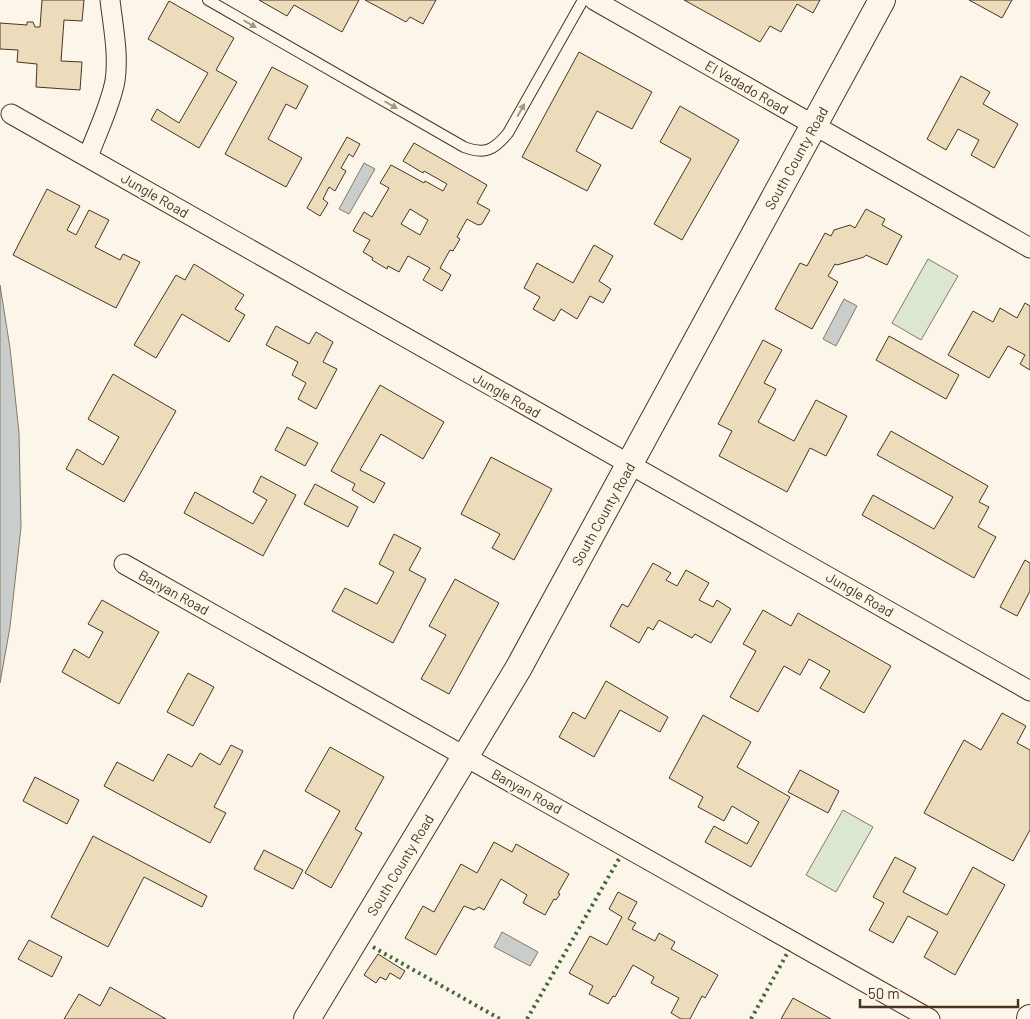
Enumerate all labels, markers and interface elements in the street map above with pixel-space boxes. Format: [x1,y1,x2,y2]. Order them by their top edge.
one-way arrow [243,20,256,29]
street label: El Vedado Road [702,56,792,118]
one-way arrow [383,101,398,109]
one-way arrow [517,102,525,117]
street label: South County Road [761,103,831,213]
street label: Jungle Road [118,169,192,221]
street label: Jungle Road [470,369,544,421]
street label: South County Road [568,459,638,569]
street label: Banyan Road [136,566,212,618]
street label: Jungle Road [823,568,897,620]
street label: Banyan Road [489,765,565,817]
street label: South County Road [363,811,437,919]
scale bar [860,976,1018,1008]
text: 50 m [868,984,900,1002]

